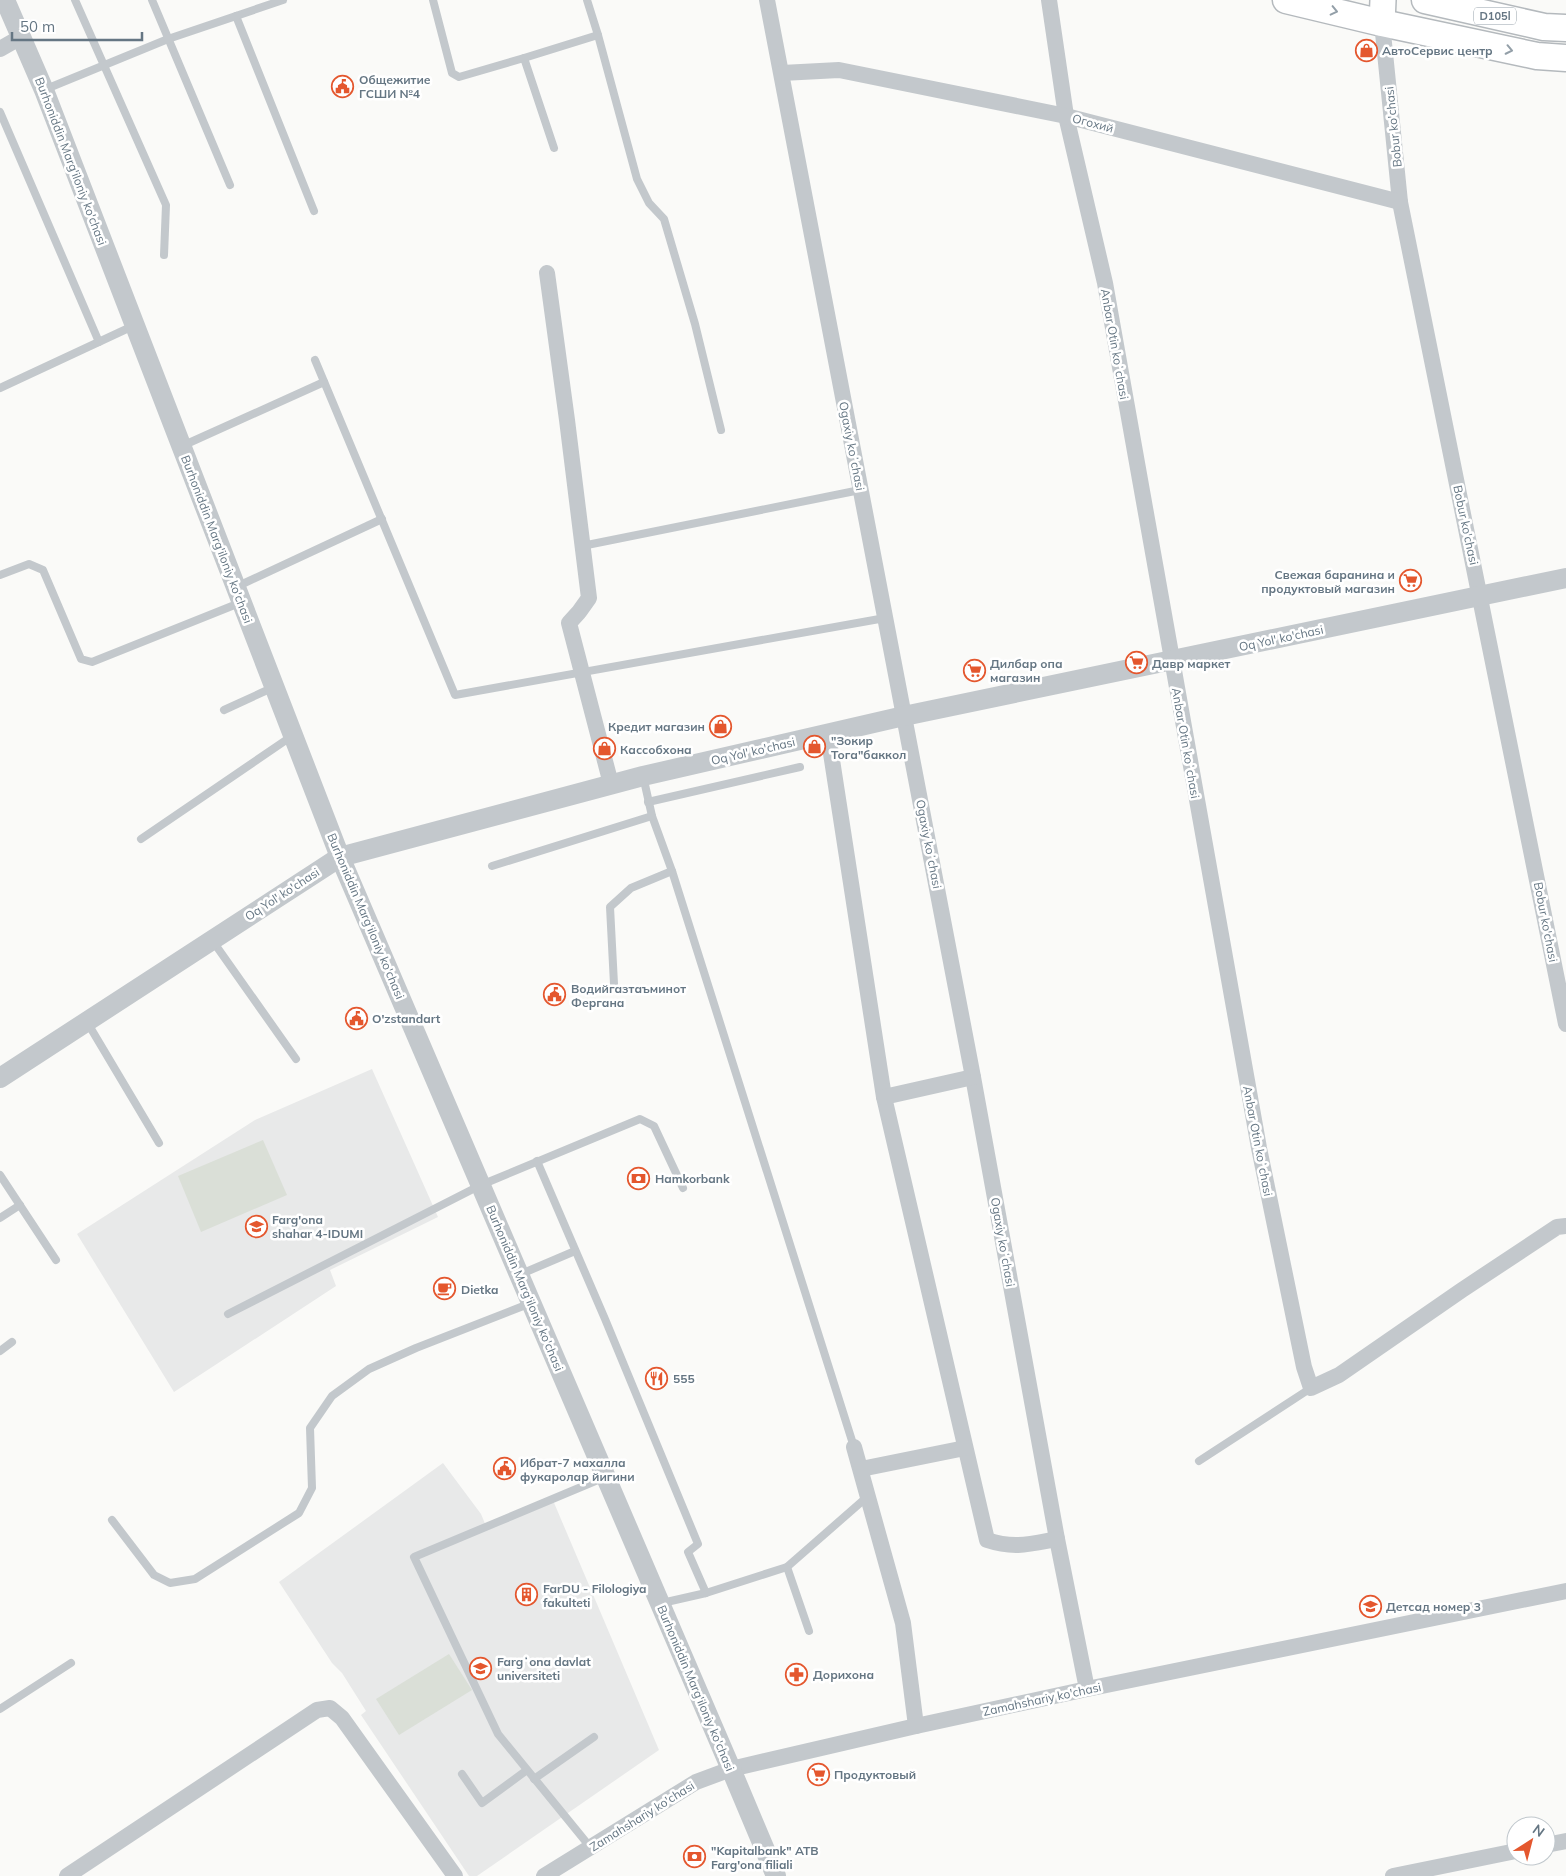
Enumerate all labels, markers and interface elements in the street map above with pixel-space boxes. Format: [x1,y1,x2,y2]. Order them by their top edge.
one-way arrow [1329,5,1338,16]
road number: D105l [1474,8,1516,24]
scale bar [12,10,142,42]
text: 50 m [20,17,55,36]
shop icon: АвтоСервис центр [1354,38,1378,62]
place label: АвтоСервис центр [1382,43,1493,58]
one-way arrow [1505,44,1514,55]
place label: Общежитие ГСШИ №4 [359,72,431,101]
public building icon: Общежитие ГСШИ №4 [331,74,355,98]
street label: Burhoniddin Marg'iloniy ko'chasi [32,75,110,247]
street label: Bobur ko'chasi [1381,86,1405,168]
street label: Огохий [1071,110,1115,136]
street label: Anbar Otin koʻchasi [1098,288,1132,401]
street label: Ogaxiy koʻchasi [836,400,868,492]
street label: Burhoniddin Marg'iloniy ko'chasi [178,453,256,625]
street label: Bobur ko'chasi [1450,484,1482,566]
place label: Свежая баранина и продуктовый магазин [1261,567,1395,596]
supermarket icon: Свежая баранина и продуктовый магазин [1399,569,1423,593]
street label: Oq Yol' ko'chasi [1237,622,1325,654]
supermarket icon: Давр маркет [1124,651,1148,675]
place label: Дилбар опа магазин [990,656,1063,685]
place label: Давр маркет [1152,656,1230,671]
supermarket icon: Дилбар опа магазин [962,658,986,682]
street label: Anbar Otin koʻchasi [1169,687,1203,800]
shop icon: Кредит магазин [709,714,733,738]
place label: Кредит магазин [608,719,705,734]
place label: "Зокир Тога"баккол [831,733,906,762]
street label: Oq Yol' ko'chasi [709,734,797,768]
shop icon: "Зокир Тога"баккол [803,735,827,759]
shop icon: Кассобхона [592,737,616,761]
place label: Кассобхона [620,742,692,757]
street label: Ogaxiy koʻchasi [913,798,945,890]
street label: Burhoniddin Marg'iloniy ko'chasi [324,831,408,1001]
street label: Oq Yol' ko'chasi [242,864,322,924]
street label: Bobur ko'chasi [1531,881,1561,963]
place label: Водийгазтаъминот Фергана [571,981,686,1010]
public building icon: Водийгазтаъминот Фергана [543,983,567,1007]
public building icon: O'zstandart [344,1006,368,1030]
place label: O'zstandart [372,1011,441,1026]
street label: Anbar Otin koʻchasi [1240,1085,1276,1198]
bank icon: Hamkorbank [627,1166,651,1190]
place label: Hamkorbank [655,1171,730,1186]
street label: Ogaxiy koʻchasi [988,1196,1018,1288]
street label: Burhoniddin Marg'iloniy ko'chasi [483,1203,567,1373]
place label: Farg'ona shahar 4-IDUMI [272,1212,363,1241]
school or university icon: Farg'ona shahar 4-IDUMI [244,1214,268,1238]
cafe icon: Dietka [433,1277,457,1301]
place label: Dietka [461,1282,498,1297]
restaurant icon: 555 [645,1366,669,1390]
place label: 555 [673,1371,695,1386]
place label: Ибрат-7 махалла фукаролар йигини [520,1455,635,1484]
public building icon: Ибрат-7 махалла фукаролар йигини [492,1457,516,1481]
place label: FarDU - Filologiya fakulteti [543,1581,647,1610]
building icon: FarDU - Filologiya fakulteti [515,1583,539,1607]
school or university icon: Детсад номер 3 [1358,1594,1382,1618]
place label: Детсад номер 3 [1386,1599,1481,1614]
street label: Burhoniddin Marg'iloniy ko'chasi [654,1603,738,1773]
place label: Fargʻona davlat universiteti [497,1654,591,1683]
school or university icon: Fargʻona davlat universiteti [469,1656,493,1680]
pharmacy icon: Дорихона [785,1662,809,1686]
place label: Дорихона [813,1667,874,1682]
street label: Zamahshariy ko'chasi [982,1679,1103,1719]
supermarket icon: Продуктовый [806,1762,830,1786]
place label: Продуктовый [834,1767,916,1782]
street label: Zamahshariy ko'chasi [587,1778,697,1854]
north arrow [1506,1816,1556,1866]
text: N [1529,1820,1548,1841]
place label: "Kapitalbank" АТB Farg'ona filiali [711,1843,819,1872]
bank icon: "Kapitalbank" АТB Farg'ona filiali [683,1845,707,1869]

